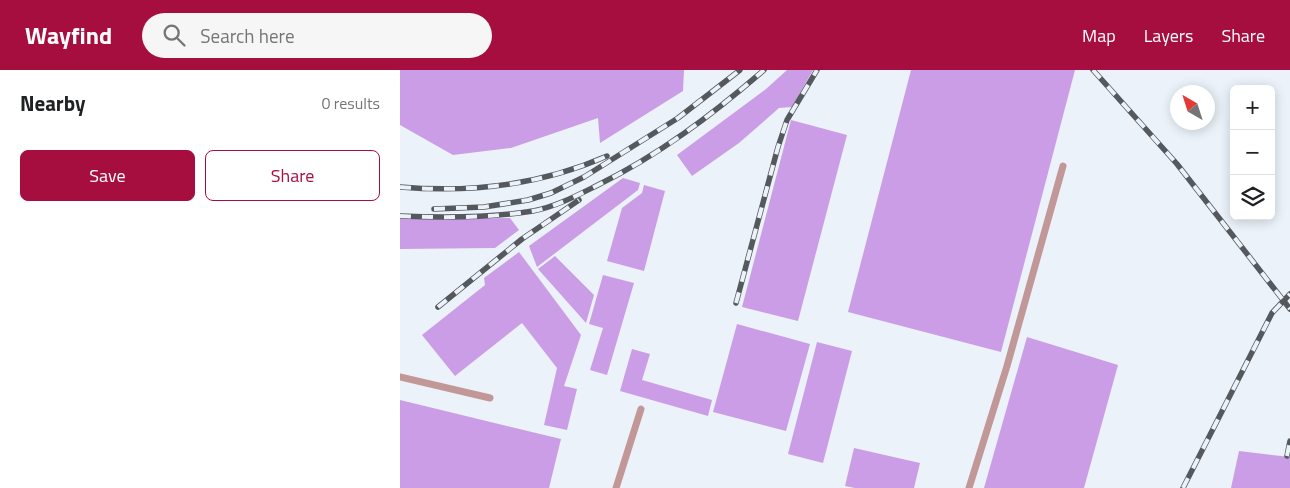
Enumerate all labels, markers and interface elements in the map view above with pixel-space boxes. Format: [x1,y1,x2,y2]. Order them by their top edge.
search box [142,13,492,58]
text: Wayfind [25,17,112,53]
icon: search [160,21,188,49]
text: Search here [200,21,295,50]
text: Map [1082,22,1116,49]
text: Layers [1144,22,1193,49]
text: Share [1221,22,1265,49]
north arrow [1170,85,1215,130]
map controls [1230,85,1275,220]
button: + [1230,85,1275,130]
text: Nearby [20,87,85,119]
text: 0 results [321,91,380,115]
button: − [1230,130,1275,175]
button: Save [20,150,195,201]
button: Share [205,150,380,201]
button: layers [1230,175,1275,220]

